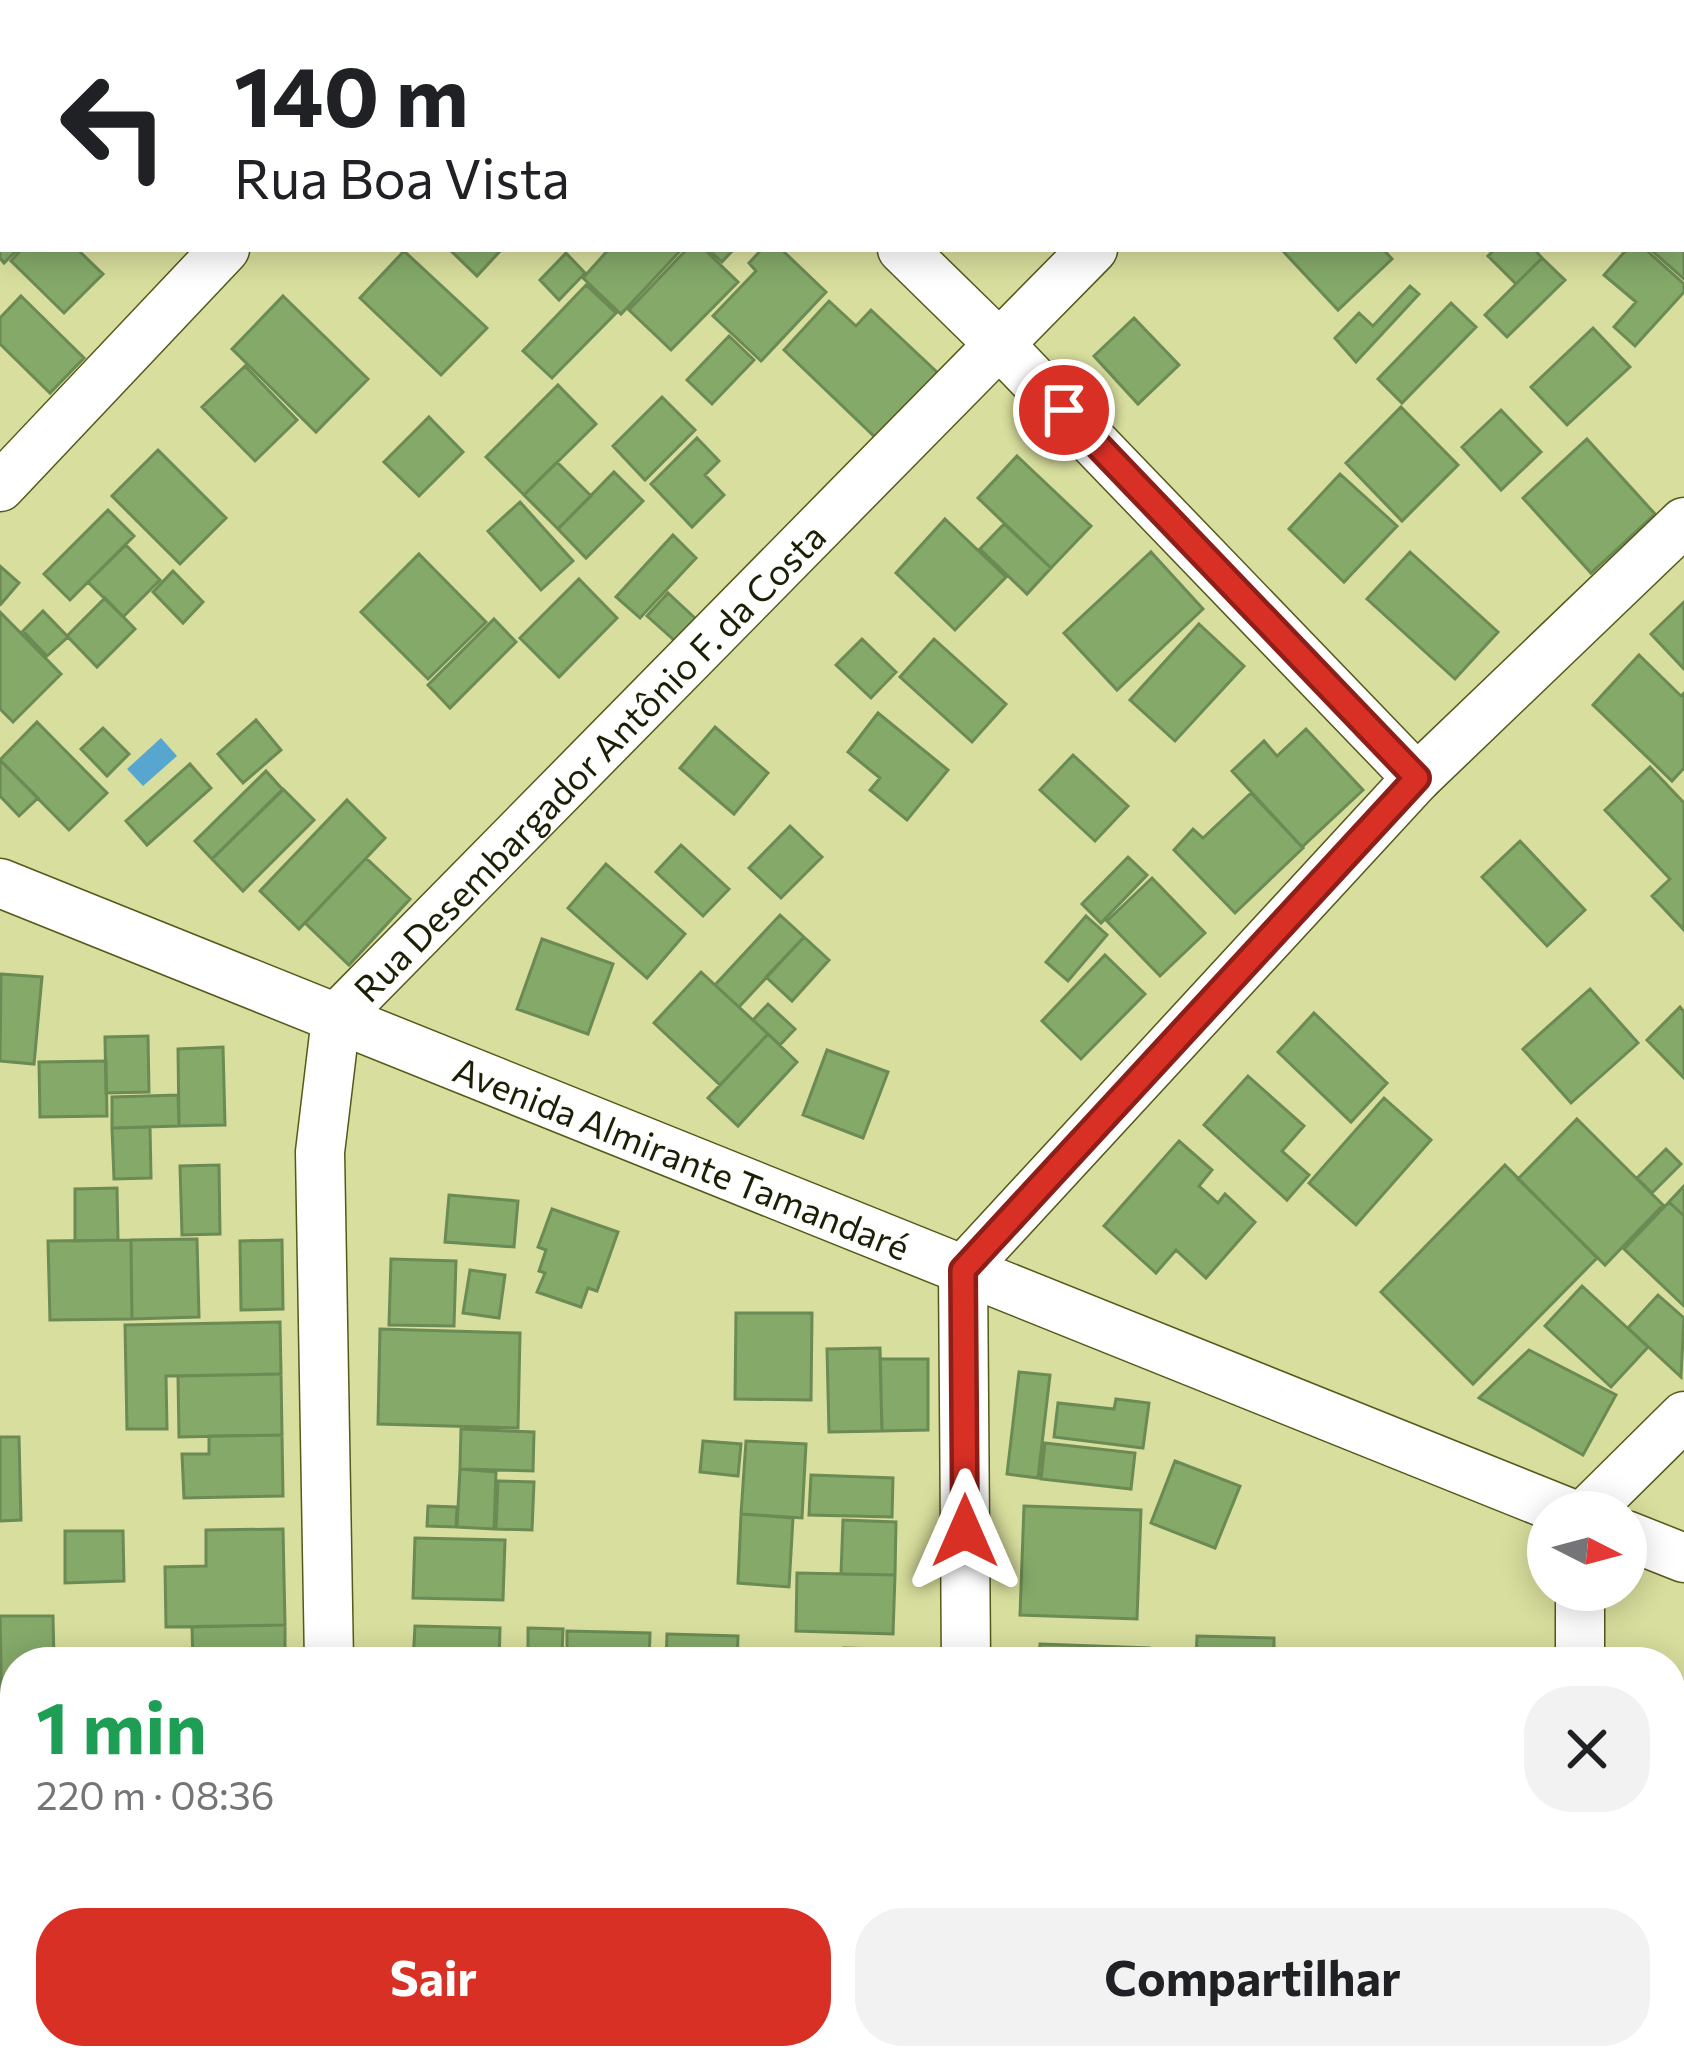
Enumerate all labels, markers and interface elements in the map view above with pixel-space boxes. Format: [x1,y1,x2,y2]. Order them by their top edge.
text: 140 m [234,42,469,144]
icon: left [36,48,192,204]
text: Rua Boa Vista [234,144,570,210]
pin [1013,359,1115,461]
icon: arrive [1031,377,1097,443]
street label: Rua Desembargador Antônio F. da Costa [344,513,833,1010]
street label: Avenida Almirante Tamandaré [448,1046,916,1268]
position arrow [902,1468,1028,1594]
north arrow [1527,1491,1647,1611]
map controls [1527,1491,1647,1611]
text: 1 min [36,1681,207,1769]
button: close [1524,1686,1650,1812]
text: 220 m · 08:36 [36,1770,274,1818]
button: Sair [36,1908,831,2046]
button: Compartilhar [855,1908,1650,2046]

